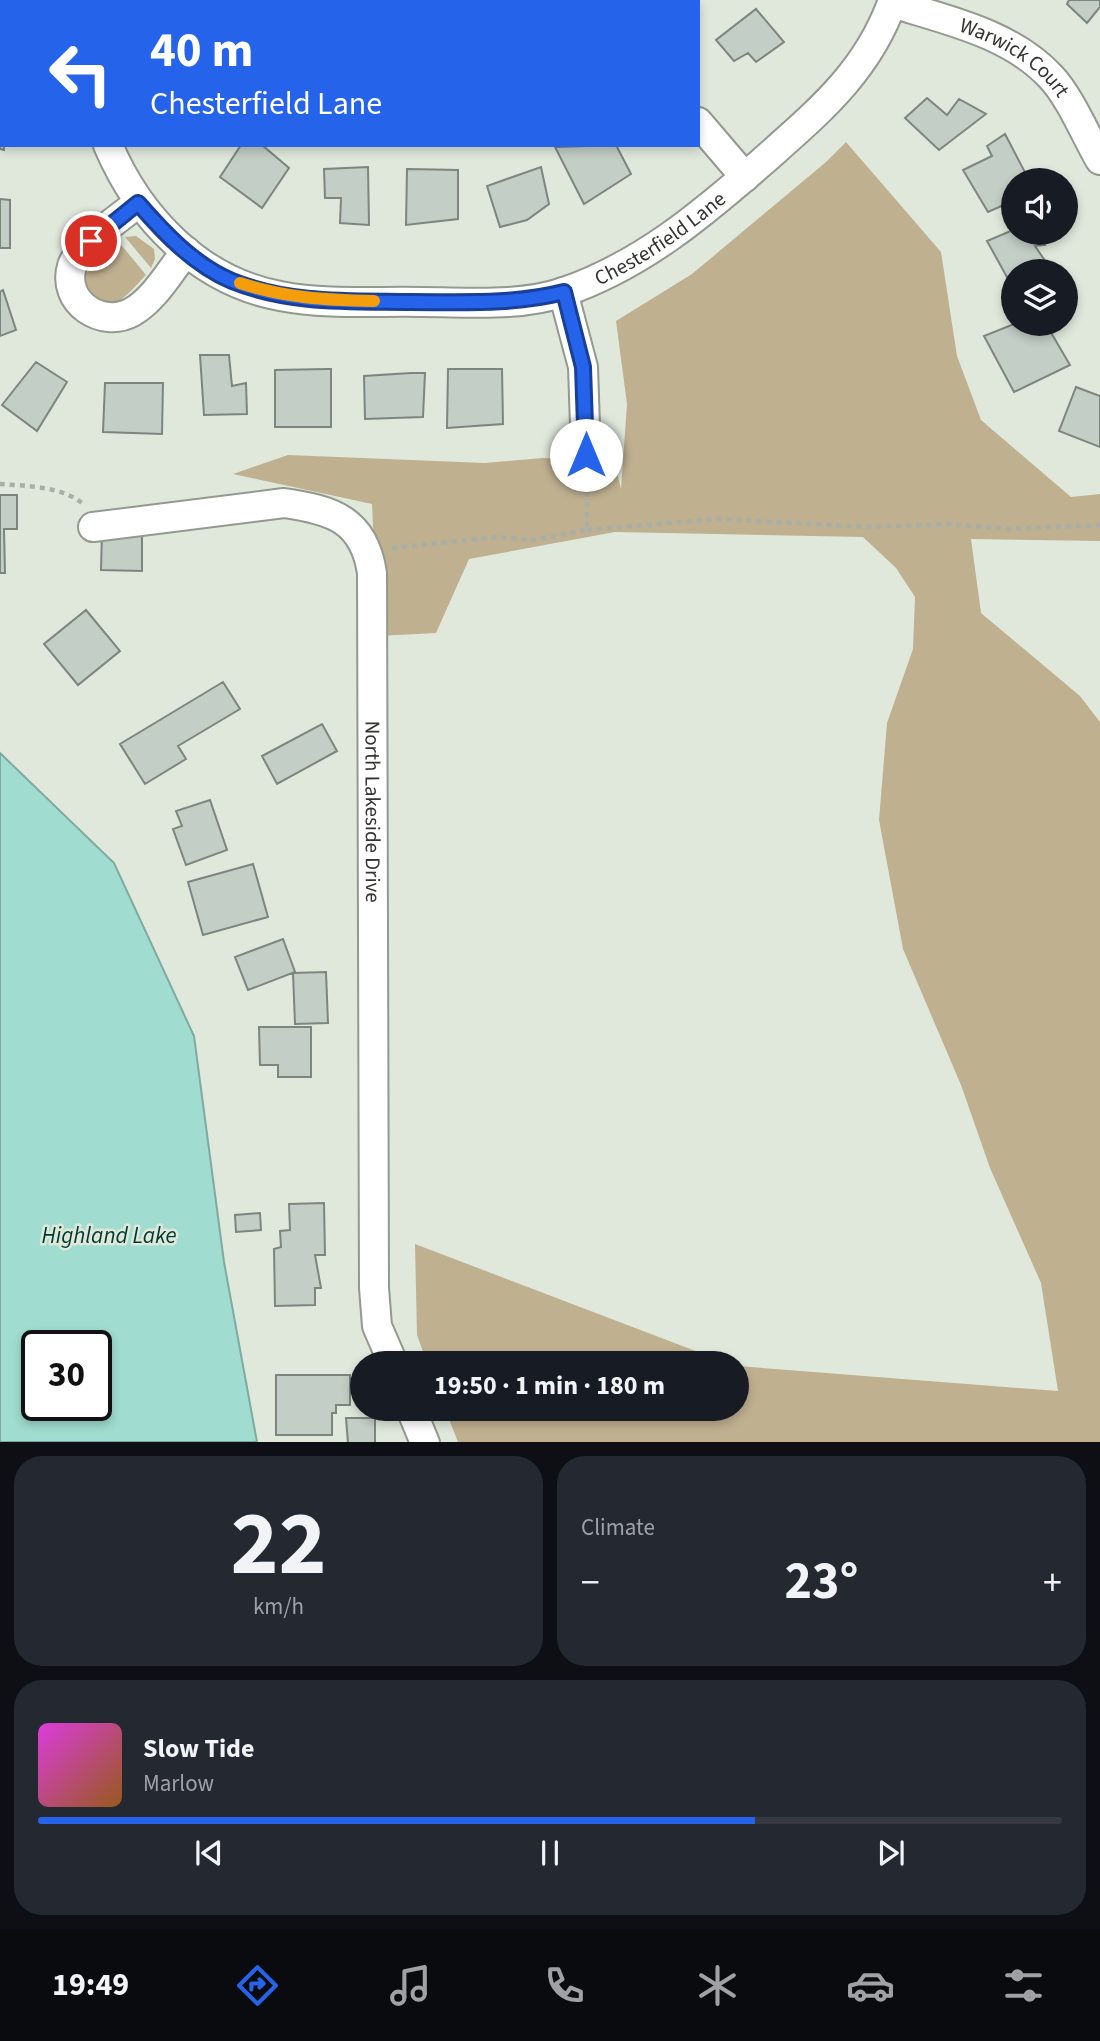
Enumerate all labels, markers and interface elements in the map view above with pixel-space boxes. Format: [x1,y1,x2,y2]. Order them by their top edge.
street label: Warwick Court [956,10,1077,103]
text: 40 m [150,16,254,86]
icon: left [35,28,126,119]
text: Chesterfield Lane [150,81,382,127]
map controls [1001,168,1078,336]
button: sound [1001,168,1078,245]
street label: Chesterfield Lane [589,184,732,293]
pin [61,211,121,271]
icon: arrive [72,222,110,260]
button: layers [1001,259,1078,336]
position arrow [549,418,623,492]
street label: North Lakeside Drive [357,721,388,903]
water label: Highland Lake [41,1219,177,1252]
speed limit sign: 30 [21,1330,112,1421]
text: 19:50 · 1 min · 180 m [434,1367,665,1404]
text: 22 [230,1480,327,1609]
text: Climate [581,1511,655,1544]
text: 23° [785,1545,858,1619]
text: − [581,1556,600,1610]
text: + [1043,1556,1062,1610]
text: km/h [253,1590,304,1623]
text: Slow Tide [143,1730,254,1767]
text: Marlow [143,1767,214,1800]
icon: previous [190,1834,228,1872]
icon: pause [531,1834,569,1872]
icon: next [872,1834,910,1872]
icon: directions [233,1961,282,2010]
icon: music [386,1961,435,2010]
icon: phone [540,1961,589,2010]
icon: climate [693,1961,742,2010]
icon: car [846,1961,895,2010]
icon: filters [999,1961,1048,2010]
text: 19:49 [52,1962,129,2008]

